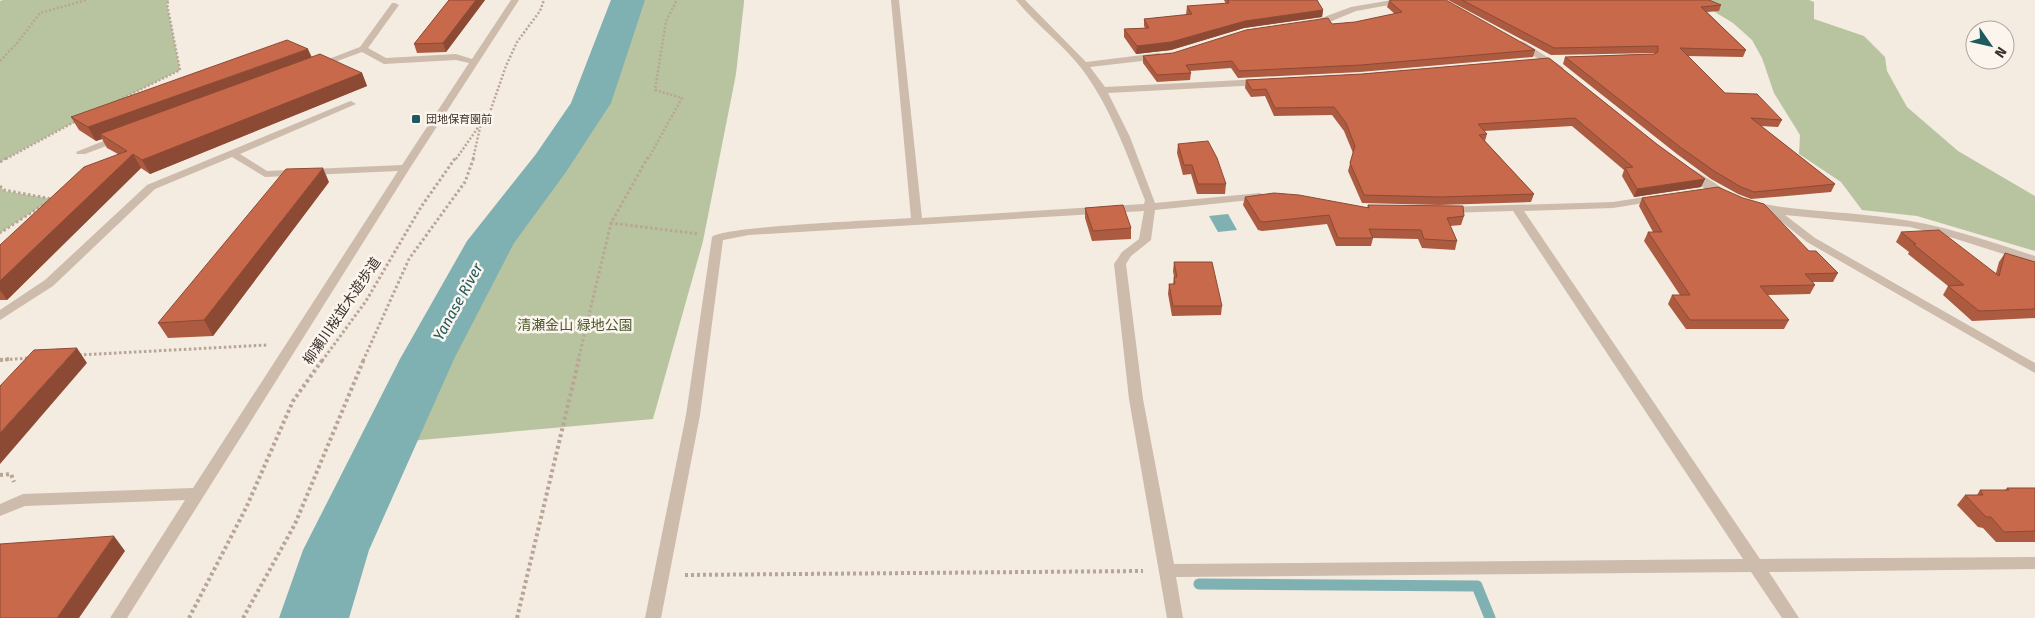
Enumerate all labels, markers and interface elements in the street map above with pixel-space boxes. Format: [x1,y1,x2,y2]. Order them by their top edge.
north arrow [1965,20,2015,70]
text: N [1991,43,2010,61]
marker: 団地保育園前 [410,113,422,125]
place label: 団地保育園前 [426,113,492,126]
street label: 柳瀬川桜並木遊歩道 [300,254,384,368]
water label: Yanase River [429,259,487,344]
park label: 清瀬金山 緑地公園 [517,317,633,334]

